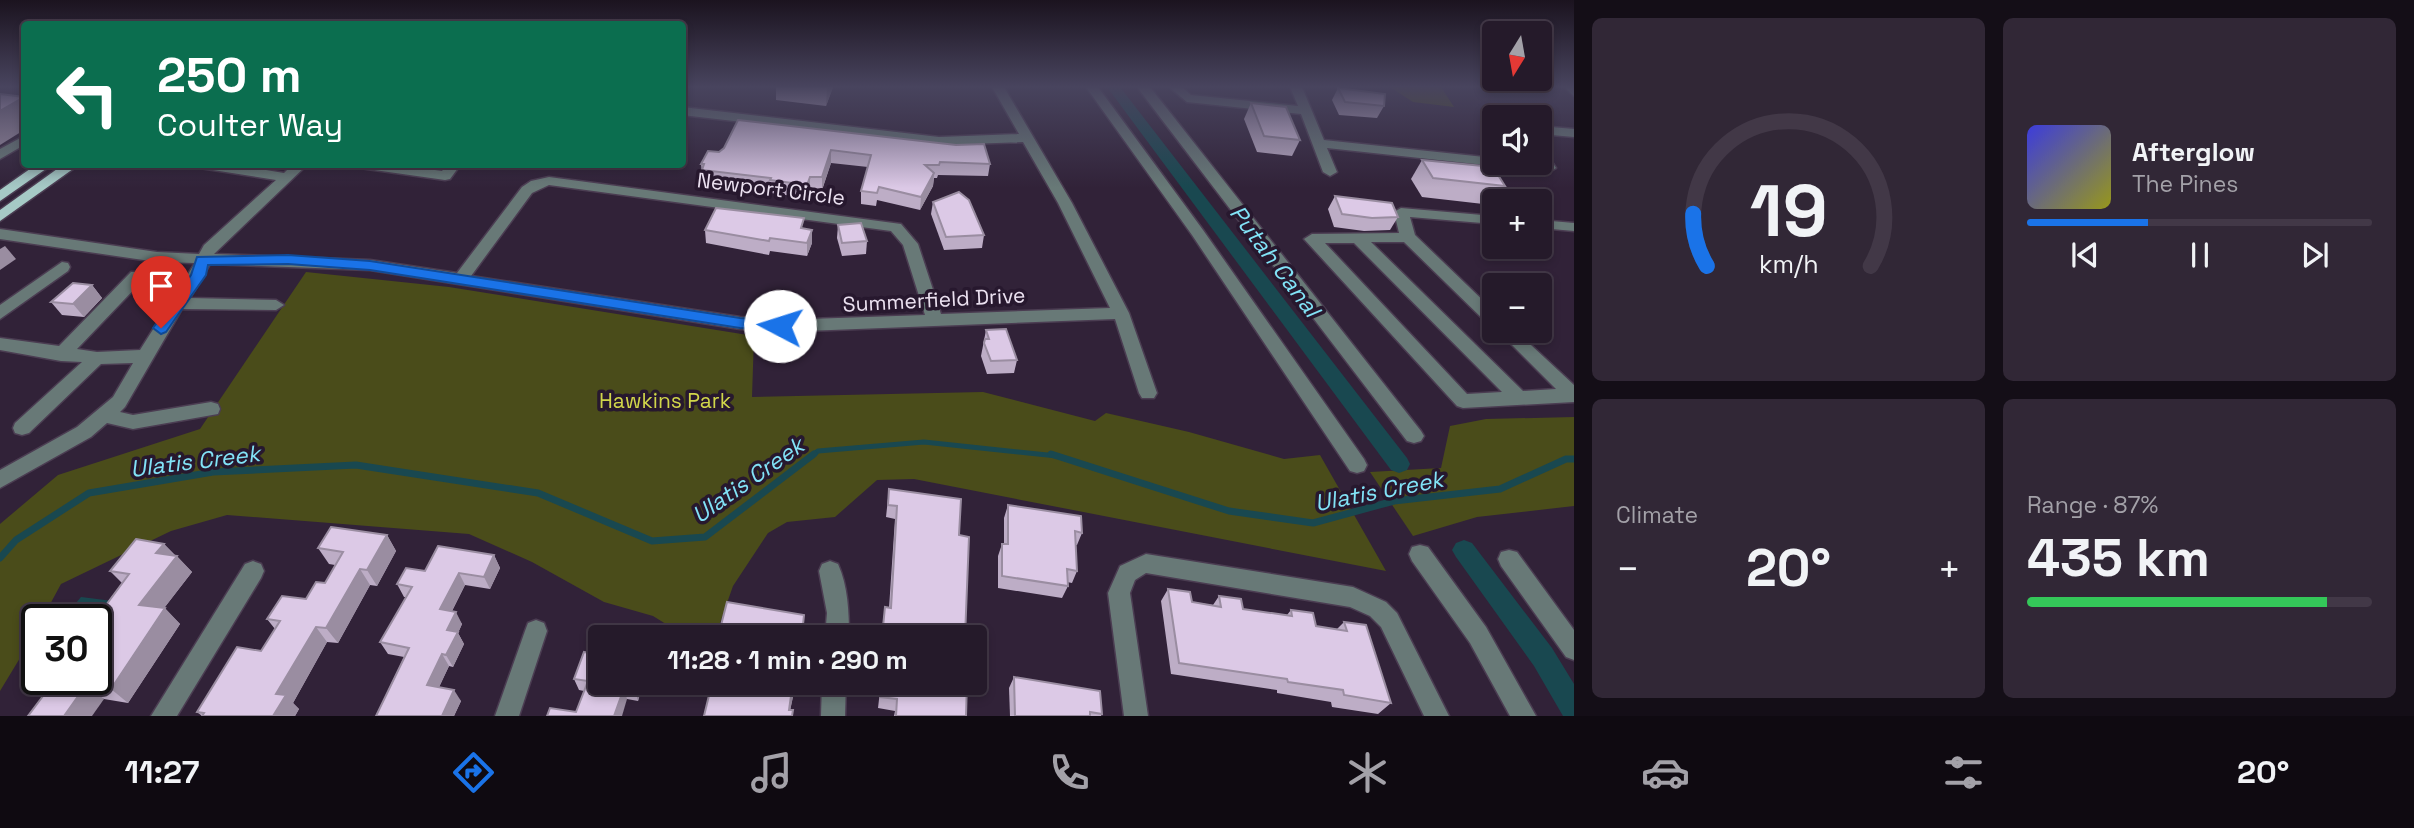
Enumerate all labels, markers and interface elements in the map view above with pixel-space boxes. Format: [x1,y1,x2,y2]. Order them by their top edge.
north arrow [1482,21,1552,91]
map controls [1482,21,1552,343]
text: 250 m [157,44,302,106]
icon: left [42,49,133,140]
text: Coulter Way [157,105,343,145]
button: sound [1482,105,1552,175]
text: Afterglow [2132,135,2255,169]
text: 19 [1750,164,1827,257]
street label: Newport Circle [696,166,847,211]
text: The Pines [2132,169,2238,199]
button: + [1482,189,1552,259]
water label: Putah Canal [1223,199,1328,325]
icon: previous [2066,236,2104,274]
icon: pause [2181,236,2219,274]
icon: next [2296,236,2334,274]
text: km/h [1759,248,1818,280]
pin [131,256,191,328]
icon: arrive [142,267,180,305]
button: − [1482,273,1552,343]
street label: Summerfield Drive [842,281,1026,318]
position arrow [743,289,817,363]
park label: Hawkins Park [599,387,731,414]
water label: Ulatis Creek [686,429,812,530]
water label: Ulatis Creek [128,438,264,484]
water label: Ulatis Creek [1312,463,1448,518]
text: Range · 87% [2027,490,2158,520]
text: Climate [1616,500,1698,530]
text: 435 km [2027,525,2210,591]
text: 20° [1746,535,1831,601]
text: − [1616,545,1640,593]
text: + [1937,545,1961,593]
speed limit sign: 30 [21,604,112,695]
text: 11:28 · 1 min · 290 m [667,643,908,677]
icon: directions [449,748,498,797]
icon: music [747,748,796,797]
icon: phone [1045,748,1094,797]
icon: climate [1343,748,1392,797]
icon: car [1641,748,1690,797]
icon: filters [1939,748,1988,797]
text: 11:27 [125,752,199,792]
text: 20° [2237,752,2289,792]

